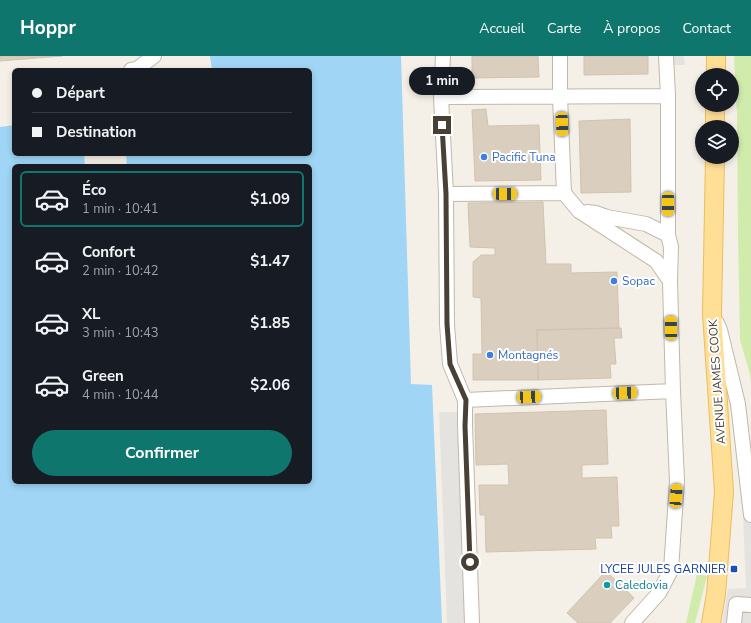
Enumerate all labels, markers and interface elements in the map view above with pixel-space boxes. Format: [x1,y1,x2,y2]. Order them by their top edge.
text: Hoppr [20,15,76,41]
text: Accueil [479,19,525,38]
text: Carte [547,19,581,38]
text: À propos [603,19,661,38]
text: Contact [683,19,731,38]
callout: 1 min [409,67,475,95]
map controls [695,68,739,164]
button: locate [695,68,739,112]
text: 1 min [425,72,459,90]
text: Départ [56,83,105,103]
car [556,112,568,136]
route end [433,116,451,134]
button: layers [695,120,739,164]
text: Destination [56,122,136,142]
place label: Pacific Tuna [492,149,556,165]
marker: Pacific Tuna [479,152,489,162]
text: Éco [82,180,106,200]
icon: car [34,181,70,217]
car [493,188,517,200]
text: $1.09 [250,189,290,209]
car [662,192,674,216]
text: 1 min · 10:41 [82,200,158,218]
text: Confort [82,242,135,262]
icon: car [34,243,70,279]
text: $1.47 [250,251,290,271]
text: 2 min · 10:42 [82,262,158,280]
place label: Sopac [622,273,655,289]
marker: Sopac [609,276,619,286]
text: XL [82,304,101,324]
icon: car [34,305,70,341]
text: $1.85 [250,313,290,333]
car [665,316,677,340]
street label: AVENUE JAMES COOK [705,319,729,445]
text: 3 min · 10:43 [82,324,158,342]
place label: Montagnés [498,347,559,363]
marker: Montagnés [485,350,495,360]
text: Green [82,366,124,386]
icon: car [34,367,70,403]
text: $2.06 [250,375,290,395]
text: 4 min · 10:44 [82,386,158,404]
car [613,387,637,399]
car [517,390,541,404]
button: Confirmer [32,430,292,476]
car [669,484,683,508]
route start [461,553,479,571]
place label: LYCEE JULES GARNIER [600,561,726,577]
marker: LYCEE JULES GARNIER [729,564,739,574]
place label: Caledovia [615,577,668,593]
marker: Caledovia [602,580,612,590]

